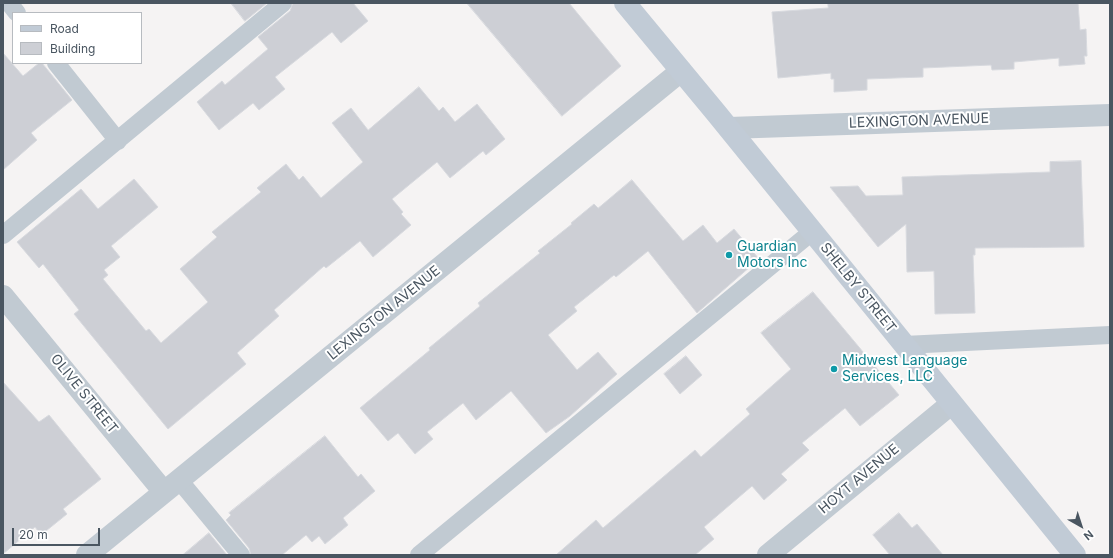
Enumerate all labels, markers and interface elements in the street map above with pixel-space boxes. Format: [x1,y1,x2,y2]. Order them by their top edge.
legend [12,12,142,64]
text: Road [50,21,79,36]
text: Building [50,41,95,56]
street label: LEXINGTON AVENUE [849,110,989,132]
place label: Guardian Motors Inc [737,239,808,272]
street label: SHELBY STREET [816,239,900,337]
marker: Guardian Motors Inc [724,250,734,260]
street label: LEXINGTON AVENUE [324,262,444,364]
street label: OLIVE STREET [47,351,121,437]
place label: Midwest Language Services, LLC [842,353,967,386]
marker: Midwest Language Services, LLC [829,364,839,374]
street label: HOYT AVENUE [815,441,903,517]
north arrow [1061,506,1101,546]
scale bar [14,520,102,546]
text: 20 m [19,527,48,542]
text: N [1081,527,1096,543]

